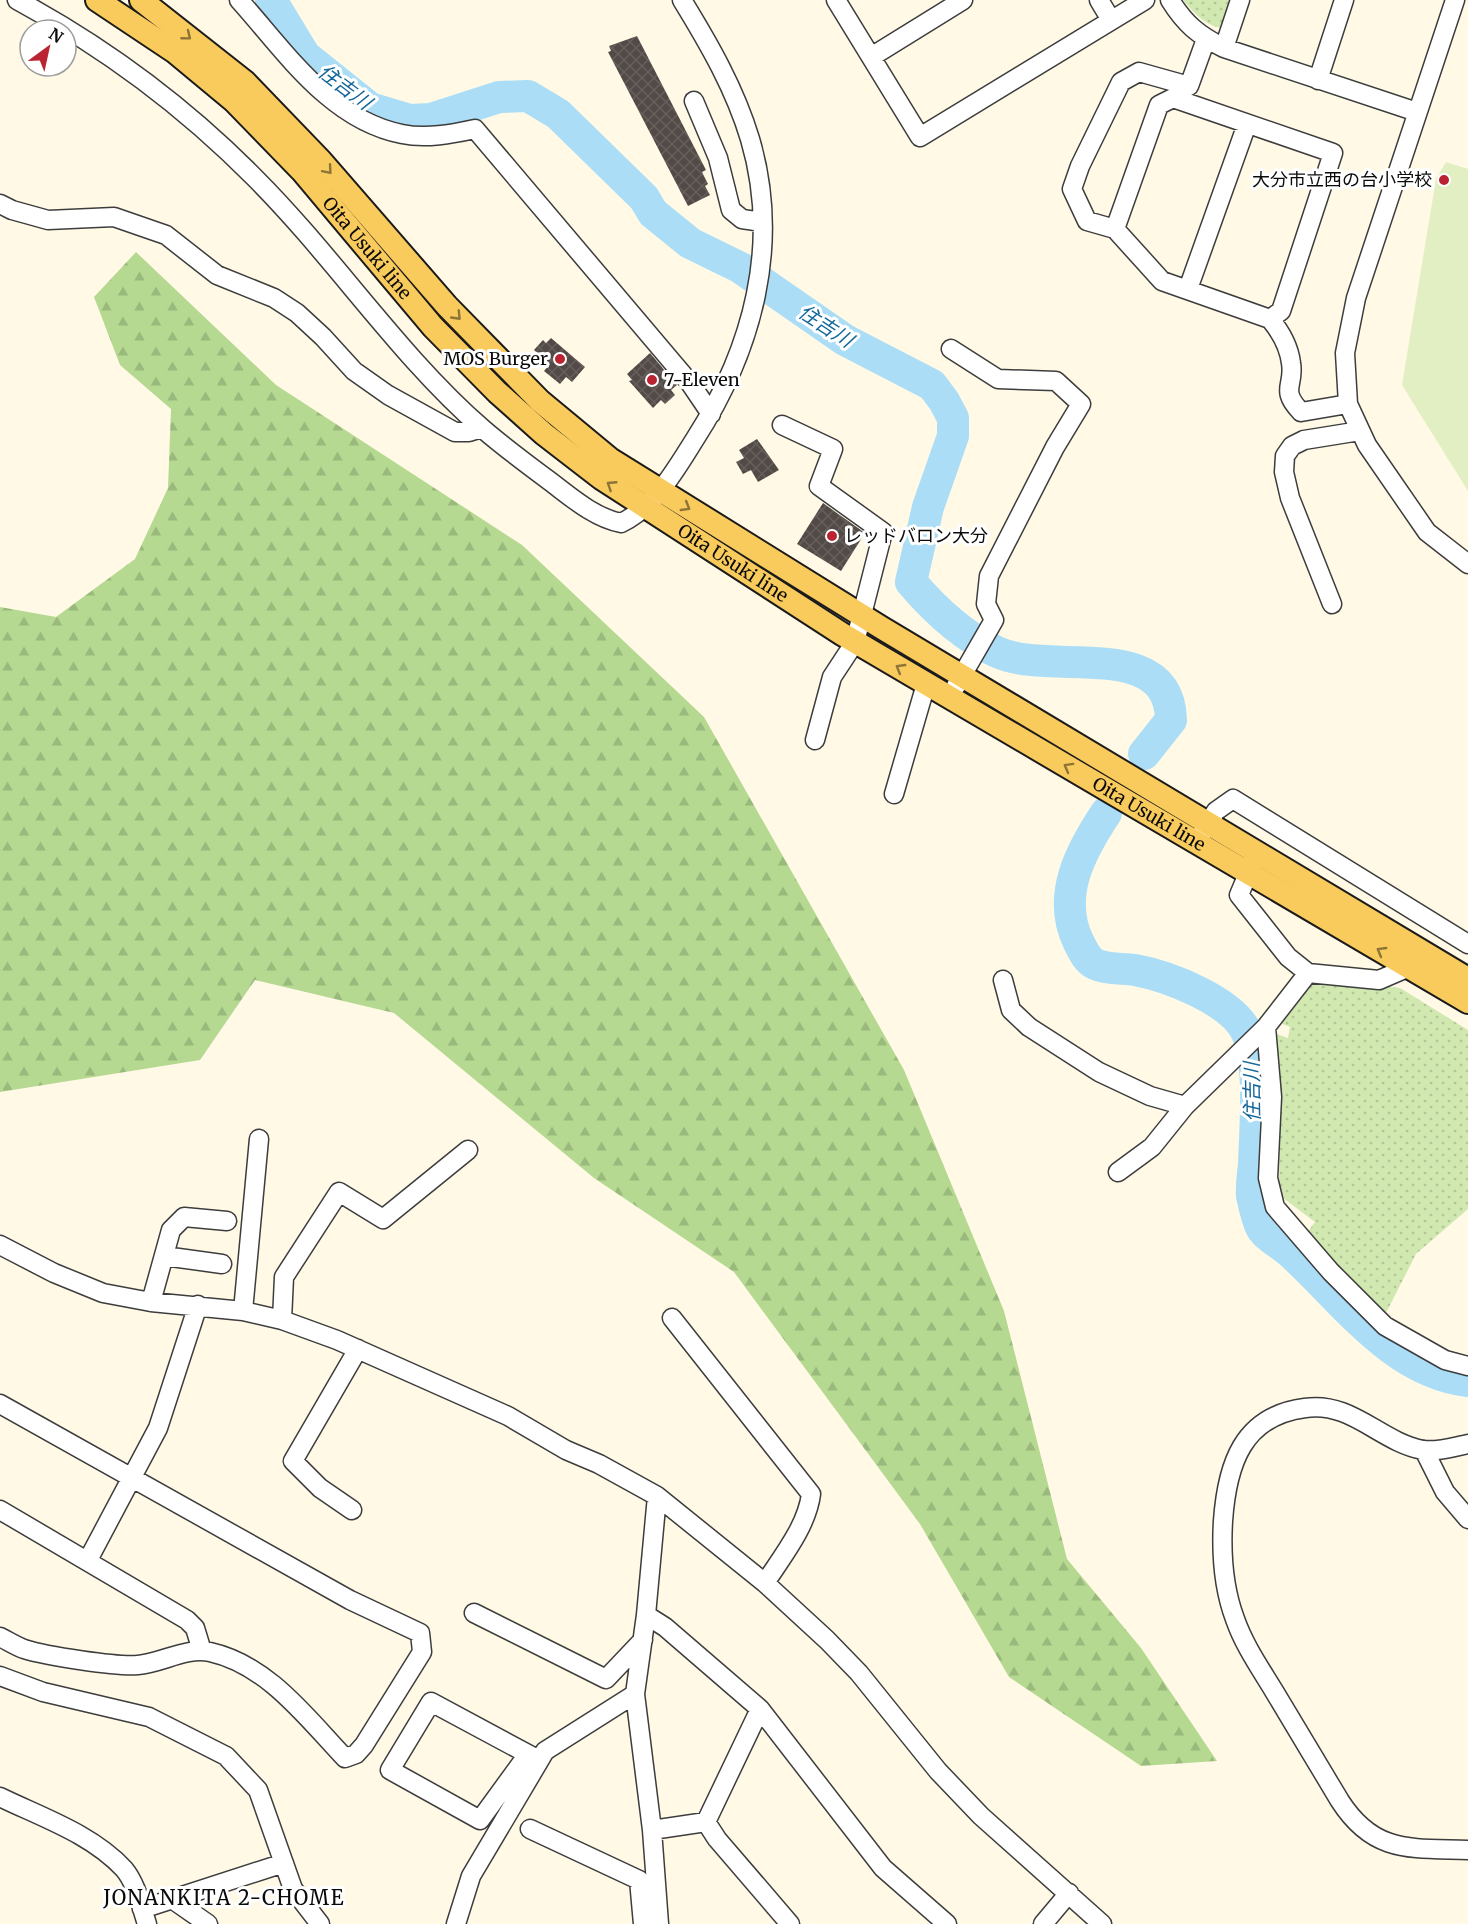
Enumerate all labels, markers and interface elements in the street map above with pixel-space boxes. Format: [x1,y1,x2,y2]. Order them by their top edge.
north arrow [18,18,78,78]
text: N [45,24,67,47]
one-way arrow [180,28,191,39]
water label: 住吉川 [314,59,378,116]
one-way arrow [321,163,332,173]
place label: 大分市立西の台小学校 [1252,168,1432,191]
marker: 大分市立西の台小学校 [1437,173,1451,187]
street label: Oita Usuki line [318,192,417,304]
water label: 住吉川 [794,299,860,353]
one-way arrow [449,309,460,320]
place label: MOS Burger [444,347,548,370]
marker: MOS Burger [553,352,567,366]
place label: 7-Eleven [664,368,740,391]
marker: 7-Eleven [645,373,659,387]
one-way arrow [607,482,618,493]
one-way arrow [680,500,690,512]
street label: Oita Usuki line [674,519,793,607]
place label: レッドバロン大分 [844,524,988,547]
marker: レッドバロン大分 [825,529,839,543]
one-way arrow [896,664,906,675]
one-way arrow [1064,763,1074,774]
street label: Oita Usuki line [1089,772,1210,856]
one-way arrow [1377,947,1387,958]
water label: 住吉川 [1238,1060,1265,1122]
district label: JONANKITA 2-CHOME [102,1885,345,1910]

